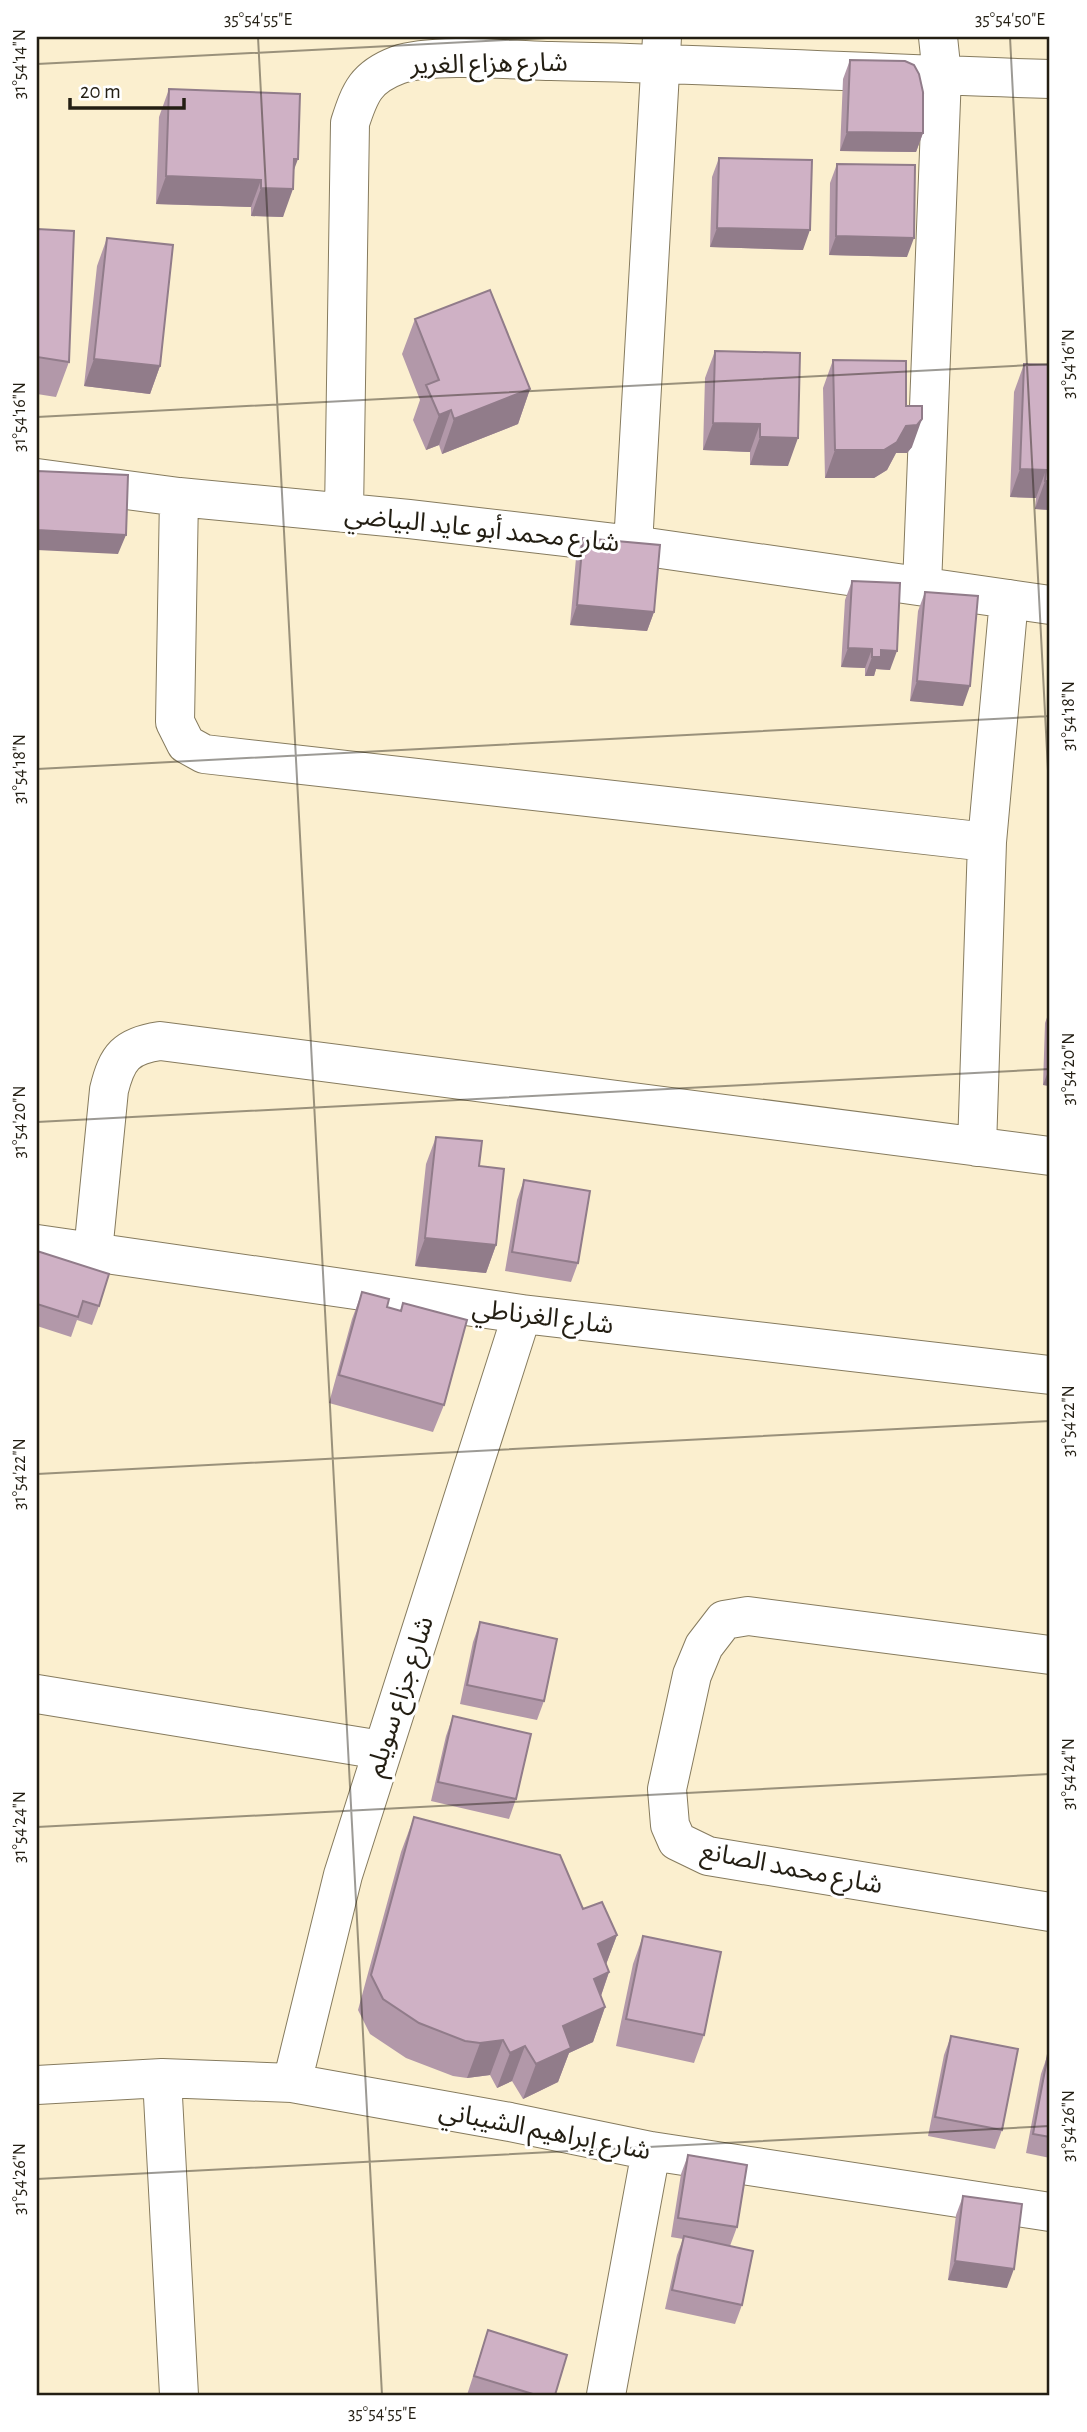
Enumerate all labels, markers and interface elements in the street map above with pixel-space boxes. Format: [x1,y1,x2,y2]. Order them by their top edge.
text: 35°54'55"E [224,11,292,29]
text: 35°54'50"E [975,11,1045,29]
text: 31°54'14"N [11,29,29,99]
street label: شارع هزاع الغرير [409,50,568,83]
scale bar [70,66,184,110]
text: 20 m [80,81,121,102]
text: 31°54'16"N [1060,329,1078,399]
text: 31°54'16"N [11,382,29,452]
street label: شارع محمد أبو عايد البياضي [343,497,621,562]
text: 31°54'18"N [1060,681,1078,751]
text: 31°54'18"N [11,734,29,804]
text: 31°54'20"N [1060,1032,1078,1106]
text: 31°54'20"N [11,1085,29,1159]
street label: شارع الغرناطي [470,1295,615,1345]
text: 31°54'22"N [1060,1385,1078,1457]
text: 31°54'22"N [11,1438,29,1510]
street label: شارع جزاع سويلم [362,1613,444,1781]
text: 31°54'24"N [1060,1738,1078,1810]
text: 31°54'24"N [11,1791,29,1863]
street label: شارع محمد الصانع [698,1838,885,1904]
text: 31°54'26"N [1060,2090,1078,2162]
street label: شارع إبراهيم الشيباني [436,2098,653,2170]
text: 31°54'26"N [11,2143,29,2215]
text: 35°54'55"E [348,2405,416,2423]

